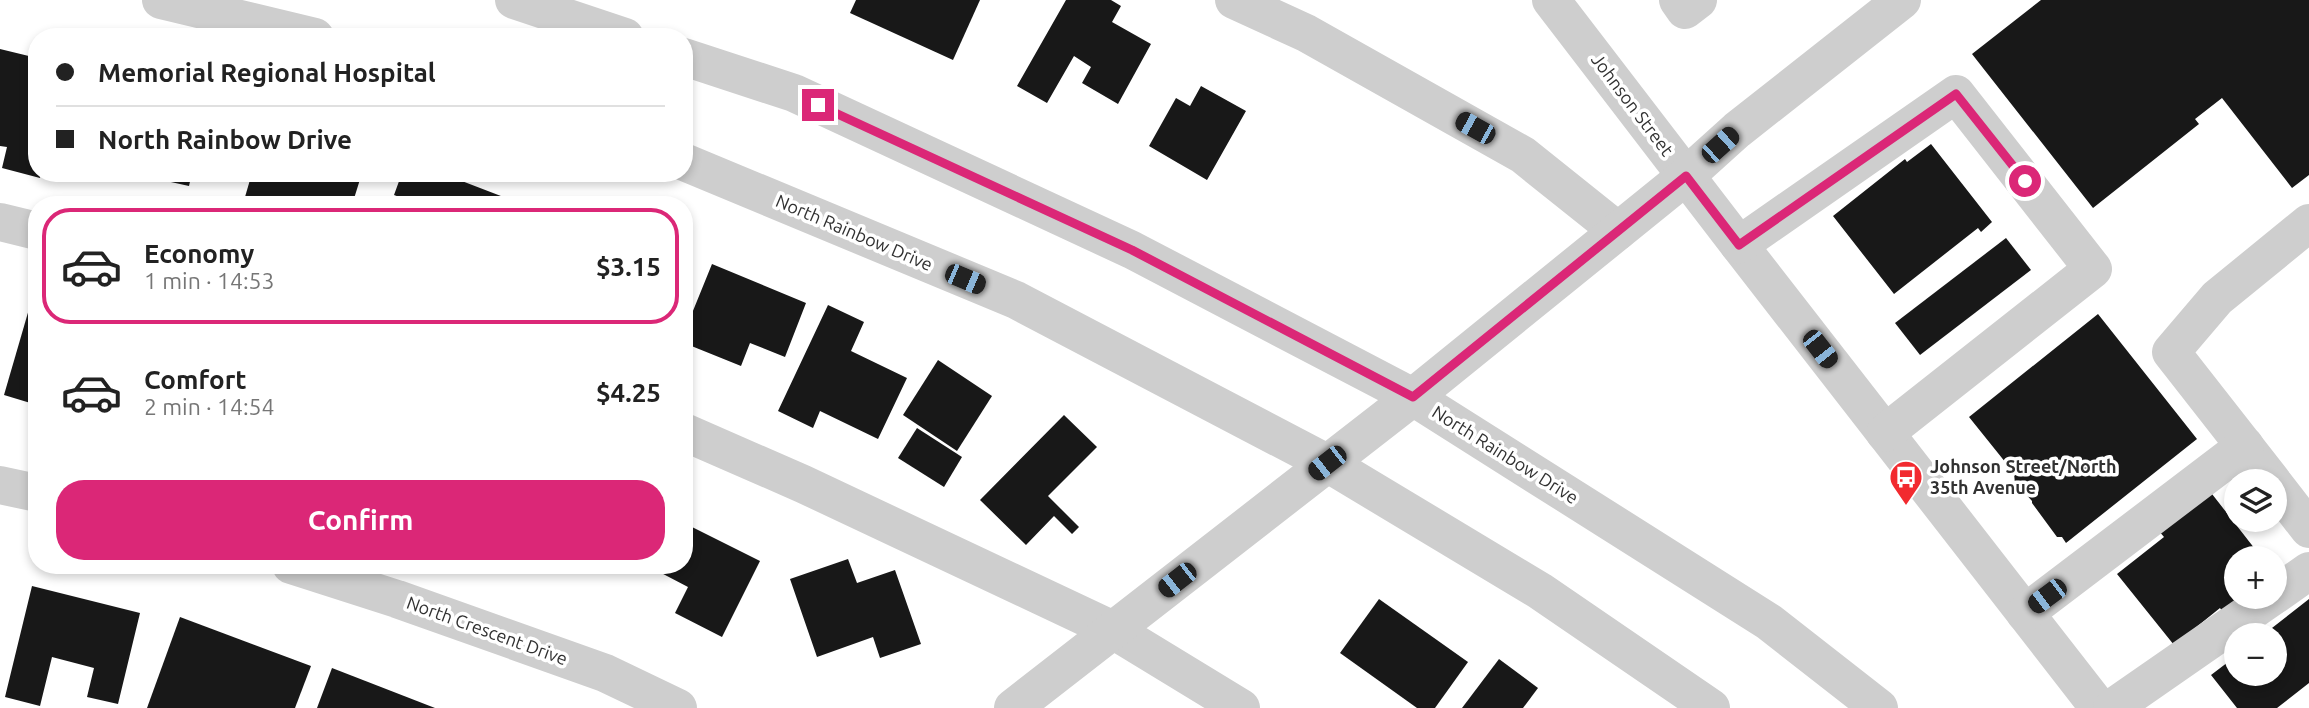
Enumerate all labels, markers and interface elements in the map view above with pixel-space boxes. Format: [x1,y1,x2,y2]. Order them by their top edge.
street label: Johnson Street [1588,49,1678,160]
text: Memorial Regional Hospital [98,58,436,87]
route end [802,89,834,121]
car [1452,109,1499,147]
car [1698,123,1743,167]
text: North Rainbow Drive [98,125,352,154]
route start [2009,165,2041,197]
street label: North Rainbow Drive [773,190,936,274]
icon: car [60,235,123,298]
text: Economy [144,239,254,268]
text: $3.15 [596,252,661,281]
car [942,261,989,297]
text: 1 min · 14:53 [144,268,275,293]
car [1799,326,1842,372]
icon: car [60,361,123,424]
text: Comfort [144,365,247,394]
text: $4.25 [596,378,661,407]
text: 2 min · 14:54 [144,394,275,419]
street label: North Rainbow Drive [1429,401,1582,507]
car [1304,442,1351,484]
place label: Johnson Street/North 35th Avenue [1930,456,2117,497]
bus stop icon: Johnson Street/North 35th Avenue [1887,458,1925,507]
map controls [2224,469,2287,686]
button: layers [2224,469,2287,532]
button: Confirm [56,480,665,560]
button: + [2224,546,2287,609]
car [1154,559,1201,601]
car [2024,575,2071,617]
street label: North Crescent Drive [404,592,570,668]
button: − [2224,623,2287,686]

